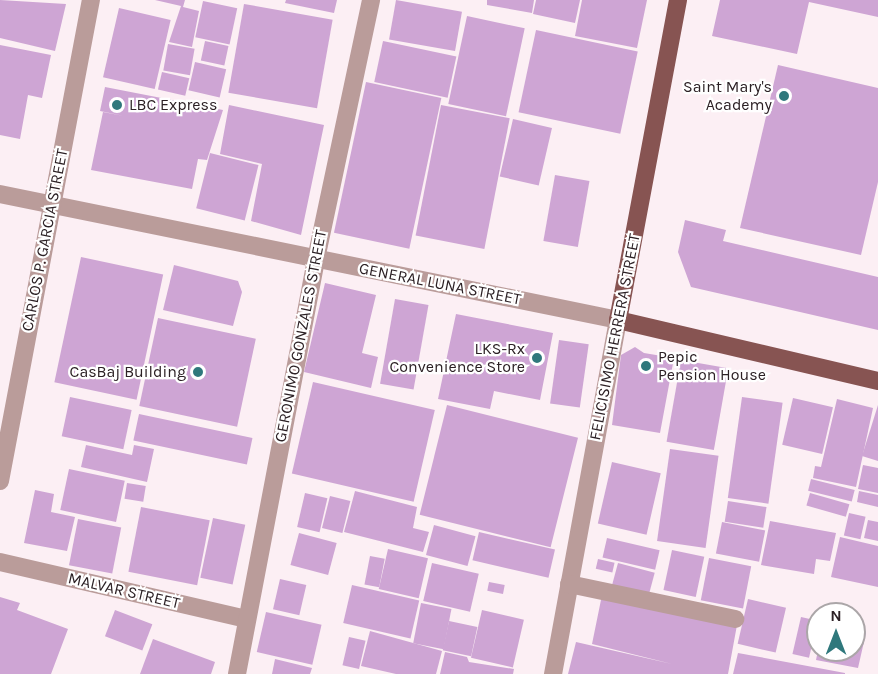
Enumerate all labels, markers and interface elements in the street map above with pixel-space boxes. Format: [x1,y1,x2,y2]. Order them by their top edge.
place label: Saint Mary's Academy [683,77,772,115]
marker: Saint Mary's Academy [777,89,791,103]
place label: LBC Express [129,95,217,115]
marker: LBC Express [110,98,124,112]
street label: CARLOS P. GARCIA STREET [18,147,72,333]
street label: GERONIMO GONZALES STREET [271,228,331,444]
street label: FELICISIMO HERRERA STREET [586,232,644,442]
street label: GENERAL LUNA STREET [357,259,523,309]
place label: LKS-Rx Convenience Store [390,339,525,377]
place label: Pepic Pension House [658,347,766,385]
marker: LKS-Rx Convenience Store [530,351,544,365]
marker: Pepic Pension House [639,359,653,373]
place label: CasBaj Building [70,362,186,382]
marker: CasBaj Building [191,365,205,379]
street label: MALVAR STREET [66,569,182,613]
north arrow [806,602,866,662]
text: N [830,606,842,625]

